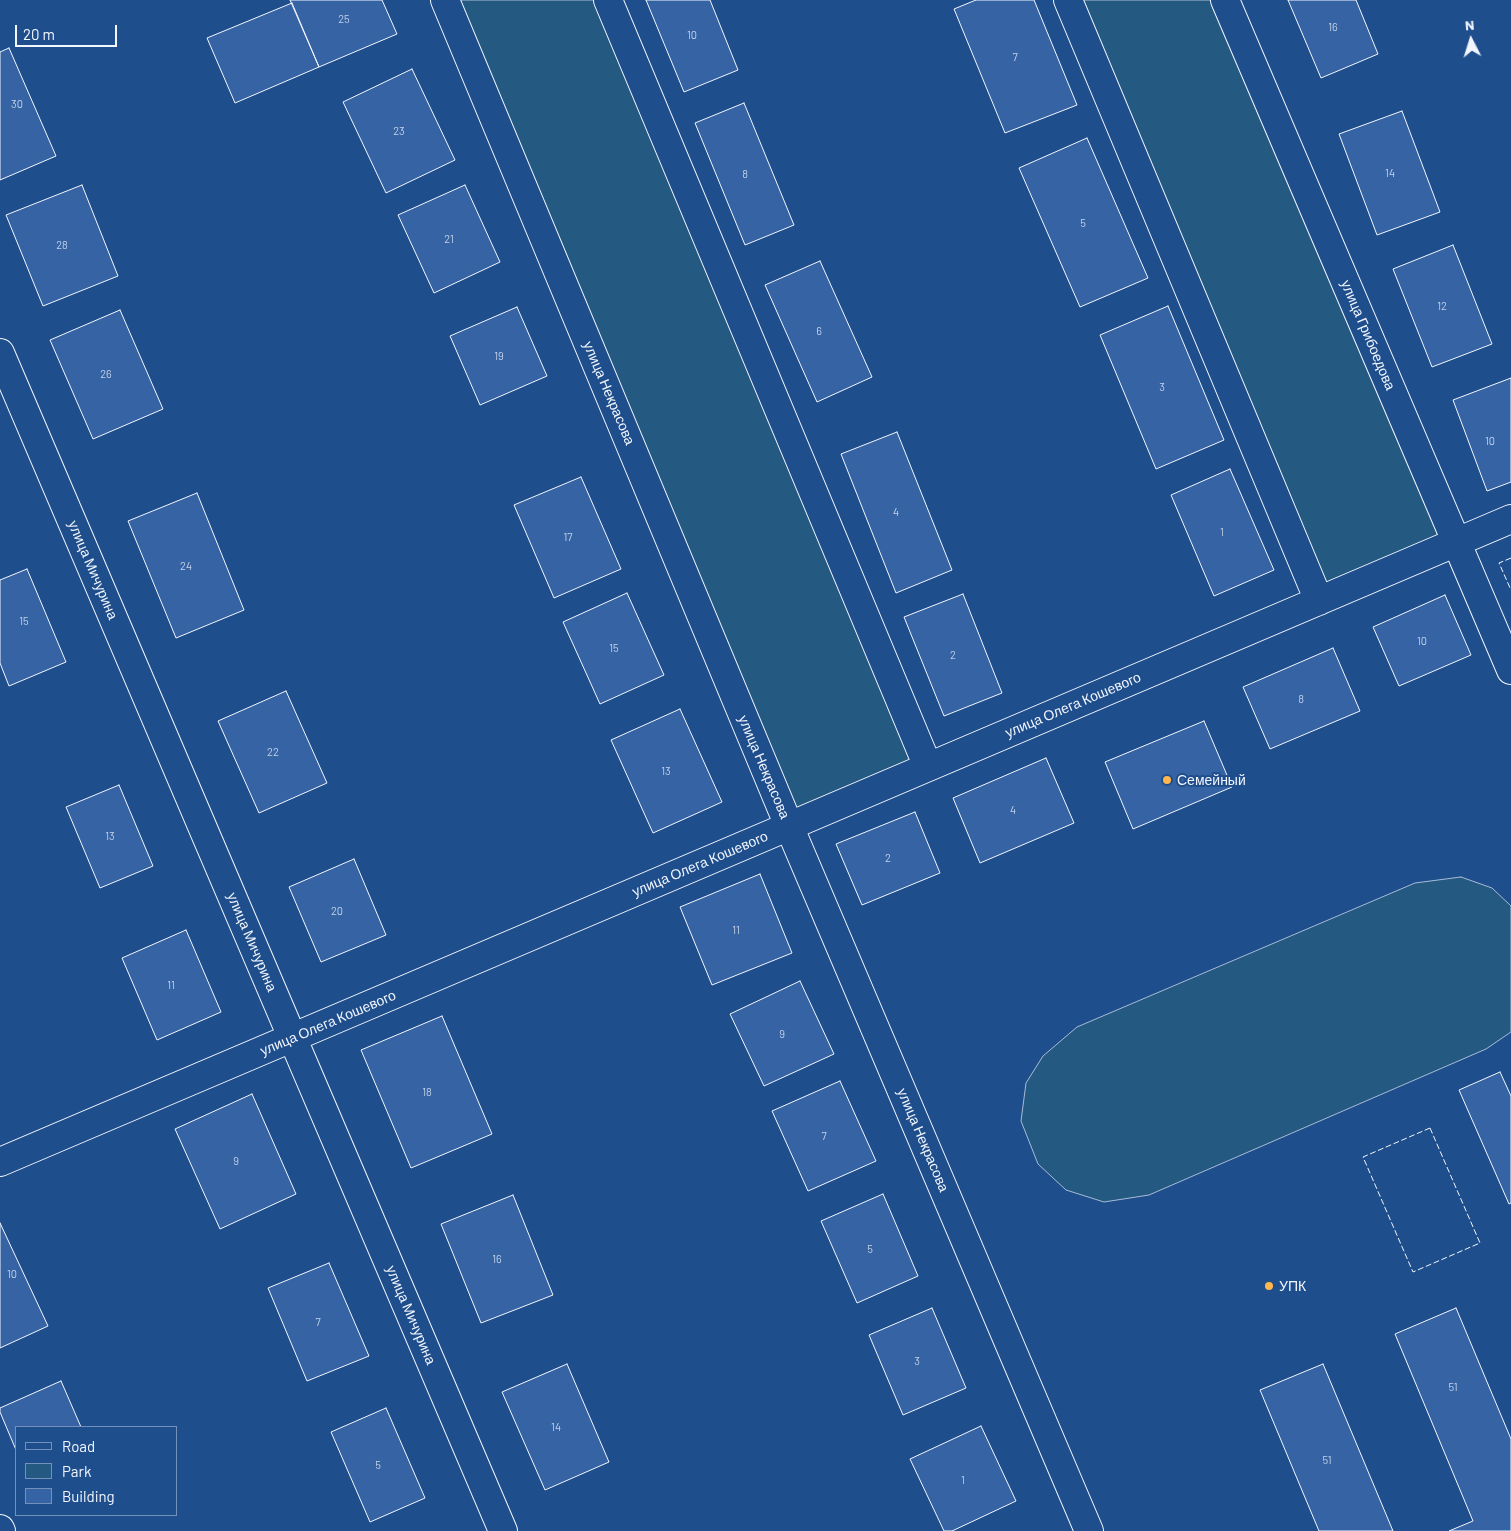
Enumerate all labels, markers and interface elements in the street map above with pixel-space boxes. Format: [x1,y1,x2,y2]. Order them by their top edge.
house number: 25 [338,12,350,26]
scale bar [18,15,120,47]
north arrow [1446,15,1496,65]
text: N [1464,16,1475,33]
house number: 16 [1328,20,1338,34]
text: 20 m [23,25,55,43]
house number: 10 [687,28,697,42]
house number: 7 [1012,50,1018,64]
house number: 30 [11,97,23,111]
house number: 23 [393,124,405,138]
house number: 14 [1385,166,1395,180]
house number: 8 [742,167,748,181]
house number: 5 [1080,216,1086,230]
house number: 21 [444,232,454,246]
house number: 28 [56,238,68,252]
street label: улица Грибоедова [1337,277,1399,393]
house number: 12 [1437,299,1447,313]
house number: 6 [816,324,822,338]
street label: улица Некрасова [580,339,638,447]
house number: 19 [494,349,504,363]
house number: 26 [100,367,112,381]
house number: 3 [1159,380,1165,394]
house number: 10 [1485,434,1495,448]
house number: 4 [893,505,899,519]
street label: улица Мичурина [65,518,121,622]
house number: 1 [1220,525,1224,539]
house number: 17 [563,530,573,544]
house number: 24 [180,559,192,573]
house number: 15 [19,614,29,628]
house number: 10 [1417,634,1427,648]
house number: 15 [609,641,619,655]
house number: 2 [950,648,956,662]
street label: улица Олега Кошевого [1003,669,1143,741]
house number: 8 [1298,692,1304,706]
street label: улица Некрасова [735,713,793,821]
house number: 22 [267,745,279,759]
house number: 13 [661,764,671,778]
place label: Семейный [1177,772,1246,788]
marker: Семейный [1161,774,1173,786]
house number: 4 [1010,803,1016,817]
street label: улица Олега Кошевого [630,828,770,900]
house number: 13 [105,829,115,843]
house number: 2 [885,851,891,865]
street label: улица Мичурина [224,890,280,994]
house number: 20 [331,904,343,918]
house number: 11 [732,923,740,937]
house number: 11 [167,978,175,992]
street label: улица Олега Кошевого [258,987,398,1059]
house number: 9 [779,1027,785,1041]
house number: 18 [422,1085,432,1099]
street label: улица Некрасова [894,1086,952,1194]
house number: 7 [821,1129,827,1143]
house number: 9 [233,1154,239,1168]
house number: 5 [867,1242,873,1256]
house number: 16 [492,1252,502,1266]
street label: улица Мичурина [383,1263,439,1367]
house number: 10 [7,1267,17,1281]
place label: УПК [1279,1278,1306,1294]
marker: УПК [1263,1280,1275,1292]
house number: 7 [315,1315,321,1329]
house number: 3 [914,1354,920,1368]
house number: 51 [1448,1380,1458,1394]
house number: 14 [551,1420,561,1434]
legend [15,1426,178,1516]
text: Road [62,1437,95,1455]
house number: 51 [1322,1453,1332,1467]
house number: 5 [375,1458,381,1472]
text: Park [62,1462,91,1480]
house number: 1 [961,1473,965,1487]
text: Building [62,1487,115,1505]

